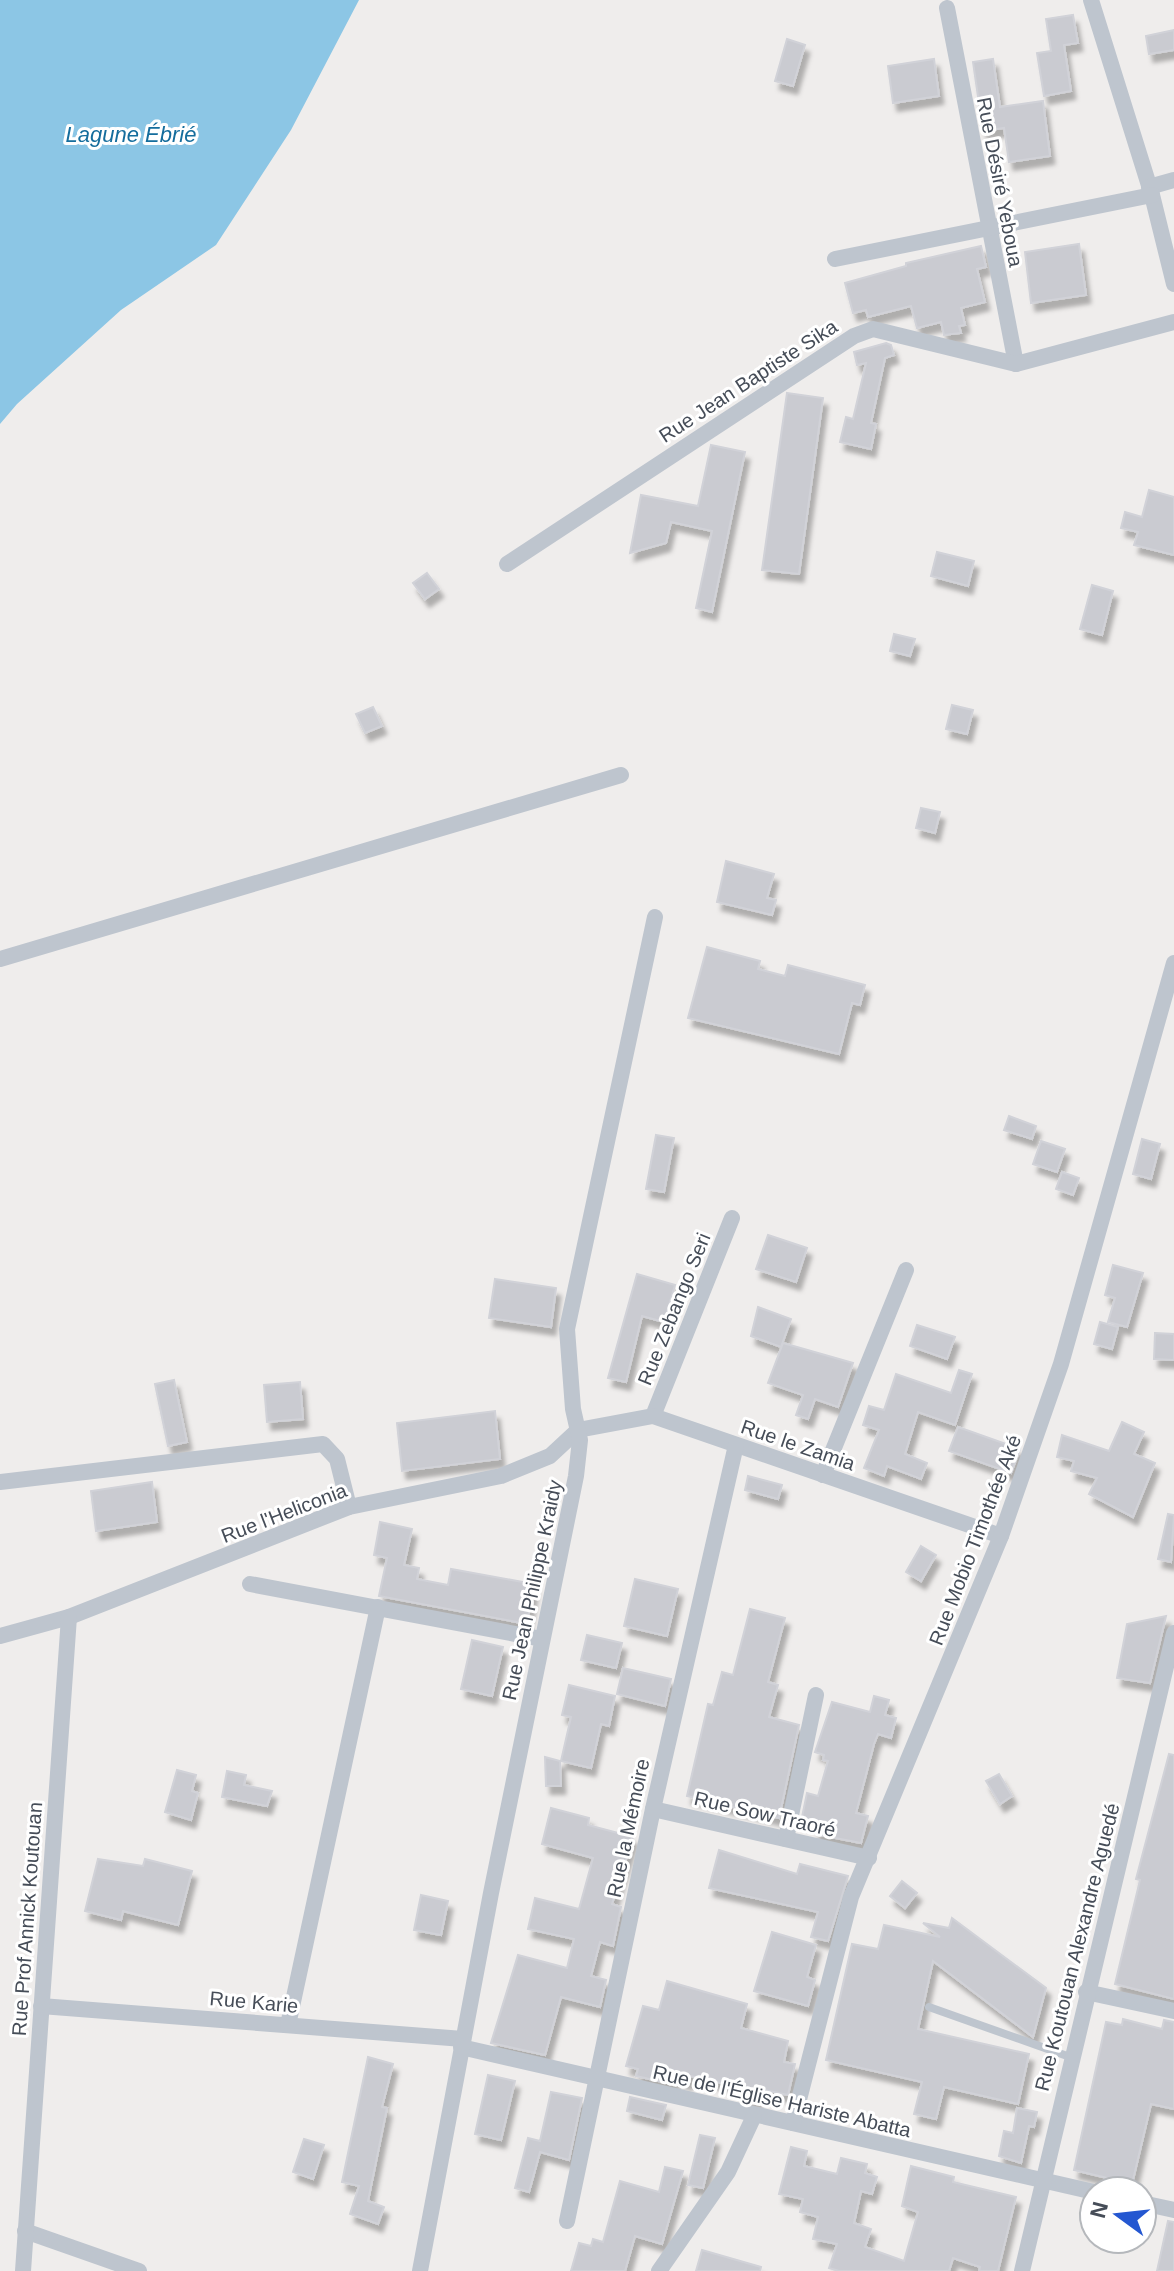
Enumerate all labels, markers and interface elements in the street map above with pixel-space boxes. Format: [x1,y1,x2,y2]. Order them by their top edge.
street label: Rue Désiré Yeboua [973,95,1027,270]
water label: Lagune Ébrié [66,122,196,147]
street label: Rue Jean Baptiste Sika [655,315,842,447]
street label: Rue Zebango Seri [633,1230,715,1388]
street label: Rue le Zamia [738,1415,859,1475]
street label: Rue Mobio Timothée Aké [925,1432,1025,1648]
street label: Rue Jean Philippe Kraidy [498,1478,566,1702]
street label: Rue l'Heliconia [218,1479,351,1547]
street label: Rue la Mémoire [603,1757,653,1899]
street label: Rue Sow Traoré [692,1787,838,1841]
street label: Rue Prof Annick Koutouan [8,1801,46,2037]
street label: Rue Koutouan Alexandre Aguedé [1031,1801,1123,2093]
street label: Rue Karie [209,1987,299,2017]
street label: Rue de l'Église Hariste Abatta [651,2061,914,2142]
north arrow [1078,2175,1158,2255]
text: N [1085,2199,1113,2221]

